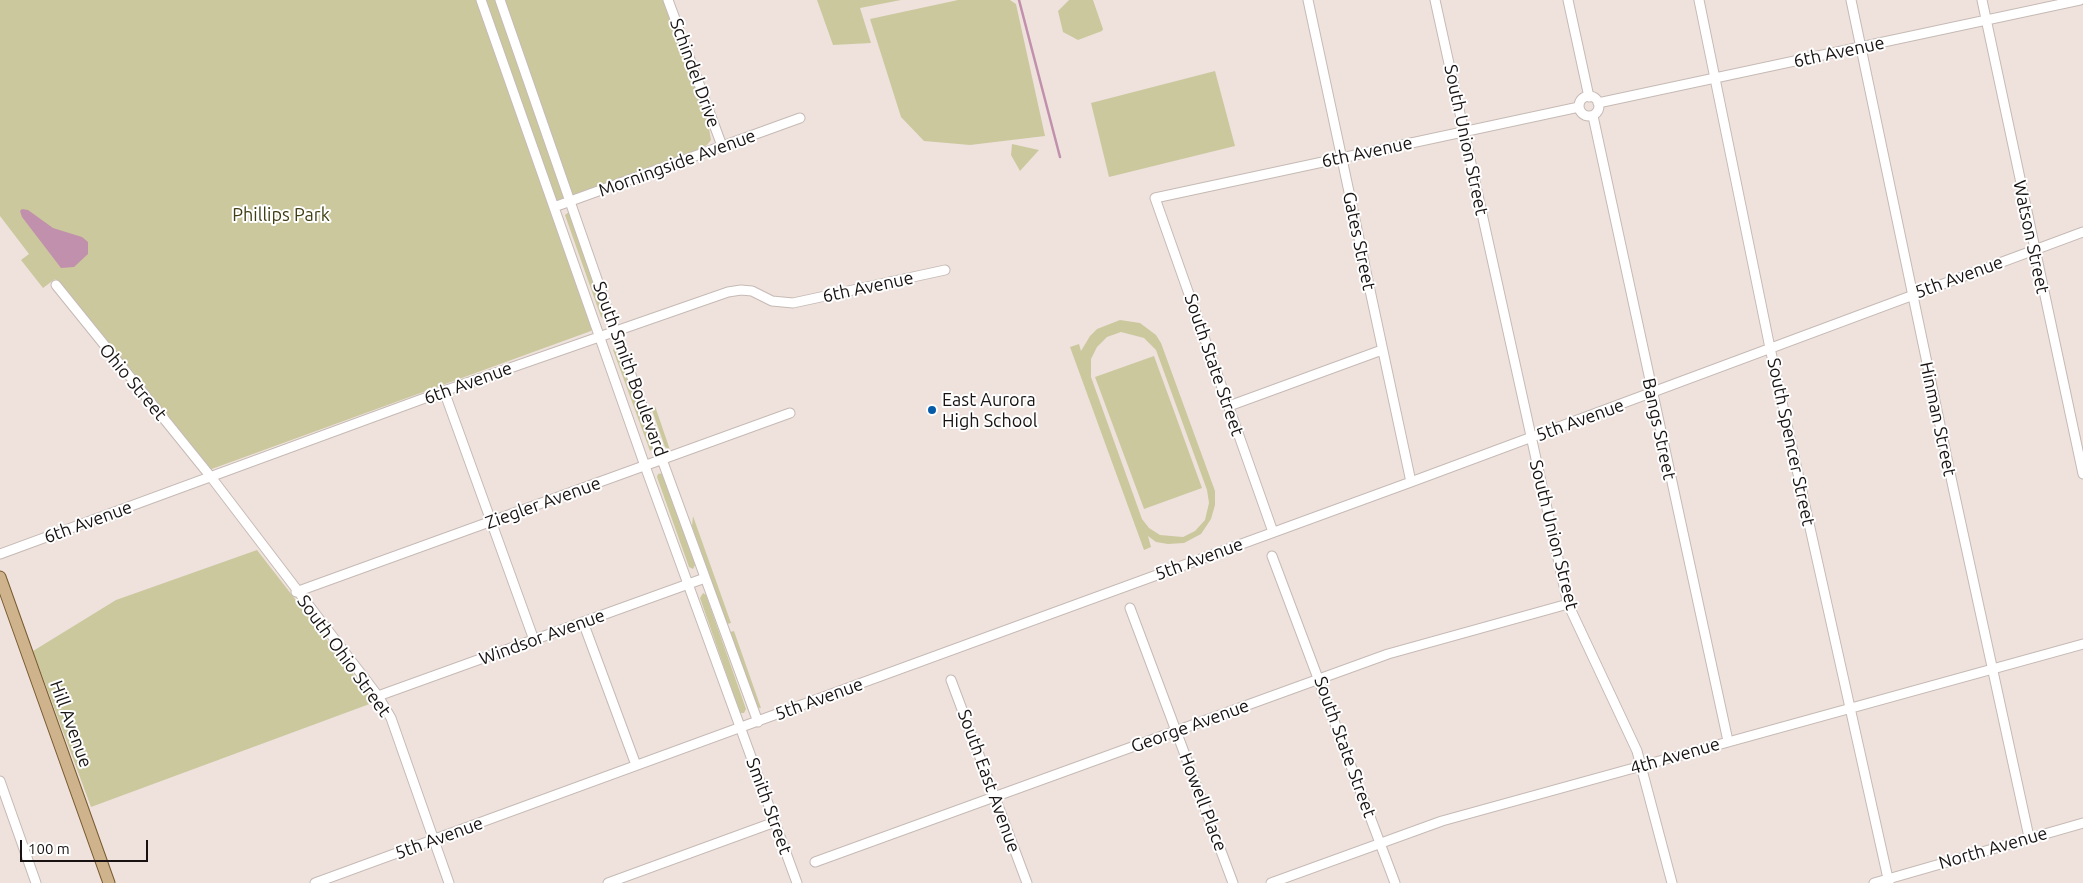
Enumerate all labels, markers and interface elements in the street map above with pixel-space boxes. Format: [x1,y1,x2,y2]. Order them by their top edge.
street label: Schindel Drive [665,15,725,131]
street label: 6th Avenue [1792,32,1886,72]
street label: South Union Street [1439,63,1493,217]
street label: Morningside Avenue [595,125,759,201]
street label: 6th Avenue [1320,132,1414,172]
street label: Watson Street [2008,178,2054,296]
street label: Gates Street [1338,190,1380,292]
park label: Phillips Park [232,204,330,226]
street label: 5th Avenue [1912,251,2006,303]
street label: 6th Avenue [821,267,915,307]
street label: South Smith Boulevard [588,278,672,460]
street label: South State Street [1180,291,1248,439]
street label: Ohio Street [95,339,171,425]
street label: South Spencer Street [1763,356,1819,528]
street label: 6th Avenue [421,357,515,409]
street label: Hinman Street [1915,360,1961,478]
street label: Bangs Street [1638,376,1680,482]
place label: East Aurora High School [942,389,1038,432]
street label: 5th Avenue [1533,394,1627,446]
marker: East Aurora High School [926,404,938,416]
street label: South Union Street [1525,458,1583,612]
street label: Ziegler Avenue [482,472,604,534]
street label: 6th Avenue [41,496,135,548]
street label: 5th Avenue [1152,533,1246,585]
street label: South Ohio Street [293,591,395,721]
street label: Windsor Avenue [476,604,608,670]
street label: 5th Avenue [772,673,866,725]
street label: South State Street [1309,673,1381,821]
street label: Hill Avenue [45,677,97,771]
street label: George Avenue [1128,695,1252,757]
street label: South East Avenue [953,707,1025,855]
street label: 4th Avenue [1628,733,1722,779]
street label: Howell Place [1174,750,1232,854]
street label: Smith Street [742,755,796,857]
street label: 5th Avenue [392,812,486,864]
street label: North Avenue [1936,822,2050,874]
scale bar [22,830,150,862]
text: 100 m [28,840,70,857]

